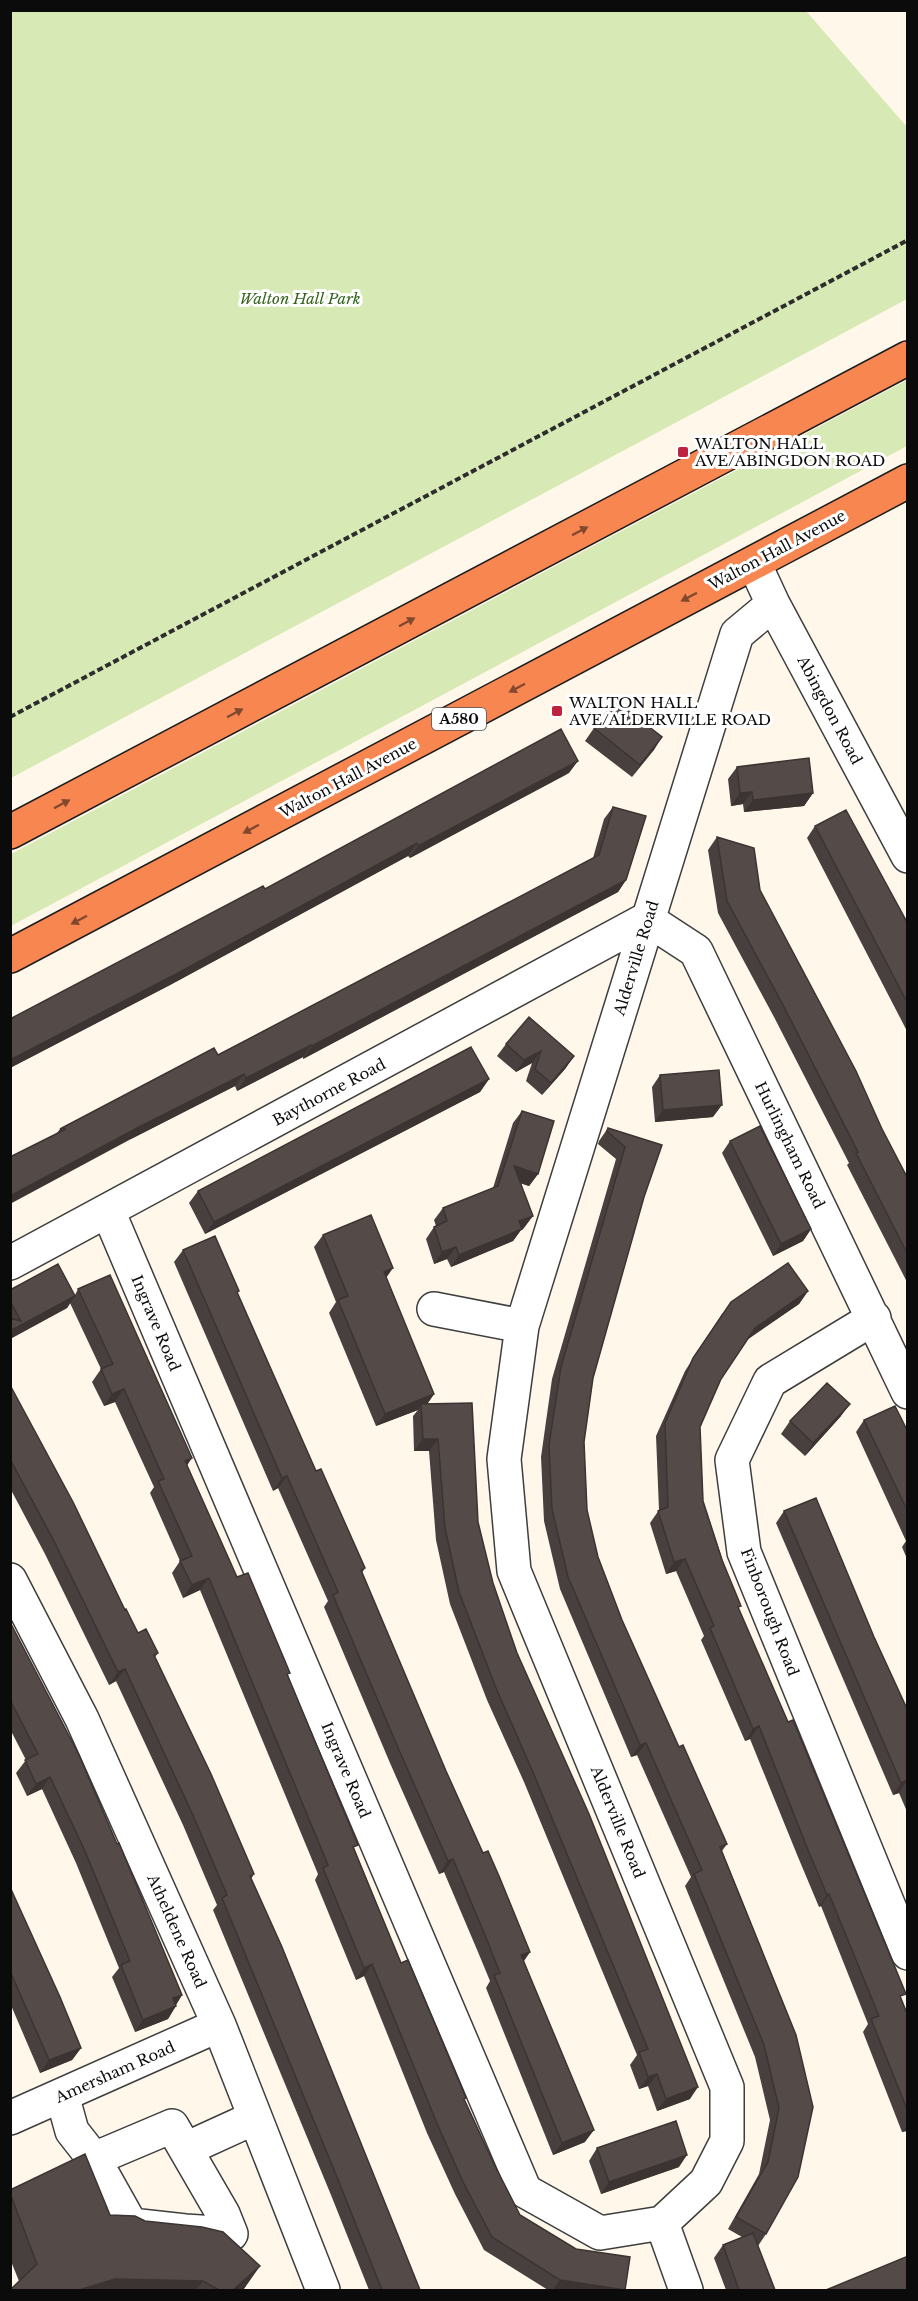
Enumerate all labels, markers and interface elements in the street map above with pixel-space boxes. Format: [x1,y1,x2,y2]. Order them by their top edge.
park label: Walton Hall Park [239,289,361,308]
place label: WALTON HALL AVE/ABINGDON ROAD [694,434,885,470]
marker: WALTON HALL AVE/ABINGDON ROAD [676,445,690,459]
street label: Walton Hall Avenue [704,506,849,595]
one-way arrow [571,526,588,536]
one-way arrow [680,592,697,602]
one-way arrow [399,617,416,627]
street label: Abingdon Road [793,652,867,768]
one-way arrow [508,683,525,693]
place label: WALTON HALL AVE/ALDERVILLE ROAD [568,693,771,729]
marker: WALTON HALL AVE/ALDERVILLE ROAD [550,704,564,718]
one-way arrow [226,708,243,718]
road number: A580 [432,708,486,730]
street label: Walton Hall Avenue [275,734,420,823]
one-way arrow [54,799,71,809]
one-way arrow [243,824,260,834]
street label: Alderville Road [609,898,663,1019]
one-way arrow [70,915,87,925]
street label: Baythorne Road [269,1054,389,1130]
street label: Hurlingham Road [751,1078,829,1212]
street label: Ingrave Road [127,1272,185,1374]
street label: Finborough Road [737,1545,803,1679]
street label: Ingrave Road [317,1719,375,1821]
street label: Alderville Road [586,1762,649,1881]
street label: Atheldene Road [143,1870,211,1991]
street label: Amersham Road [51,2037,178,2107]

